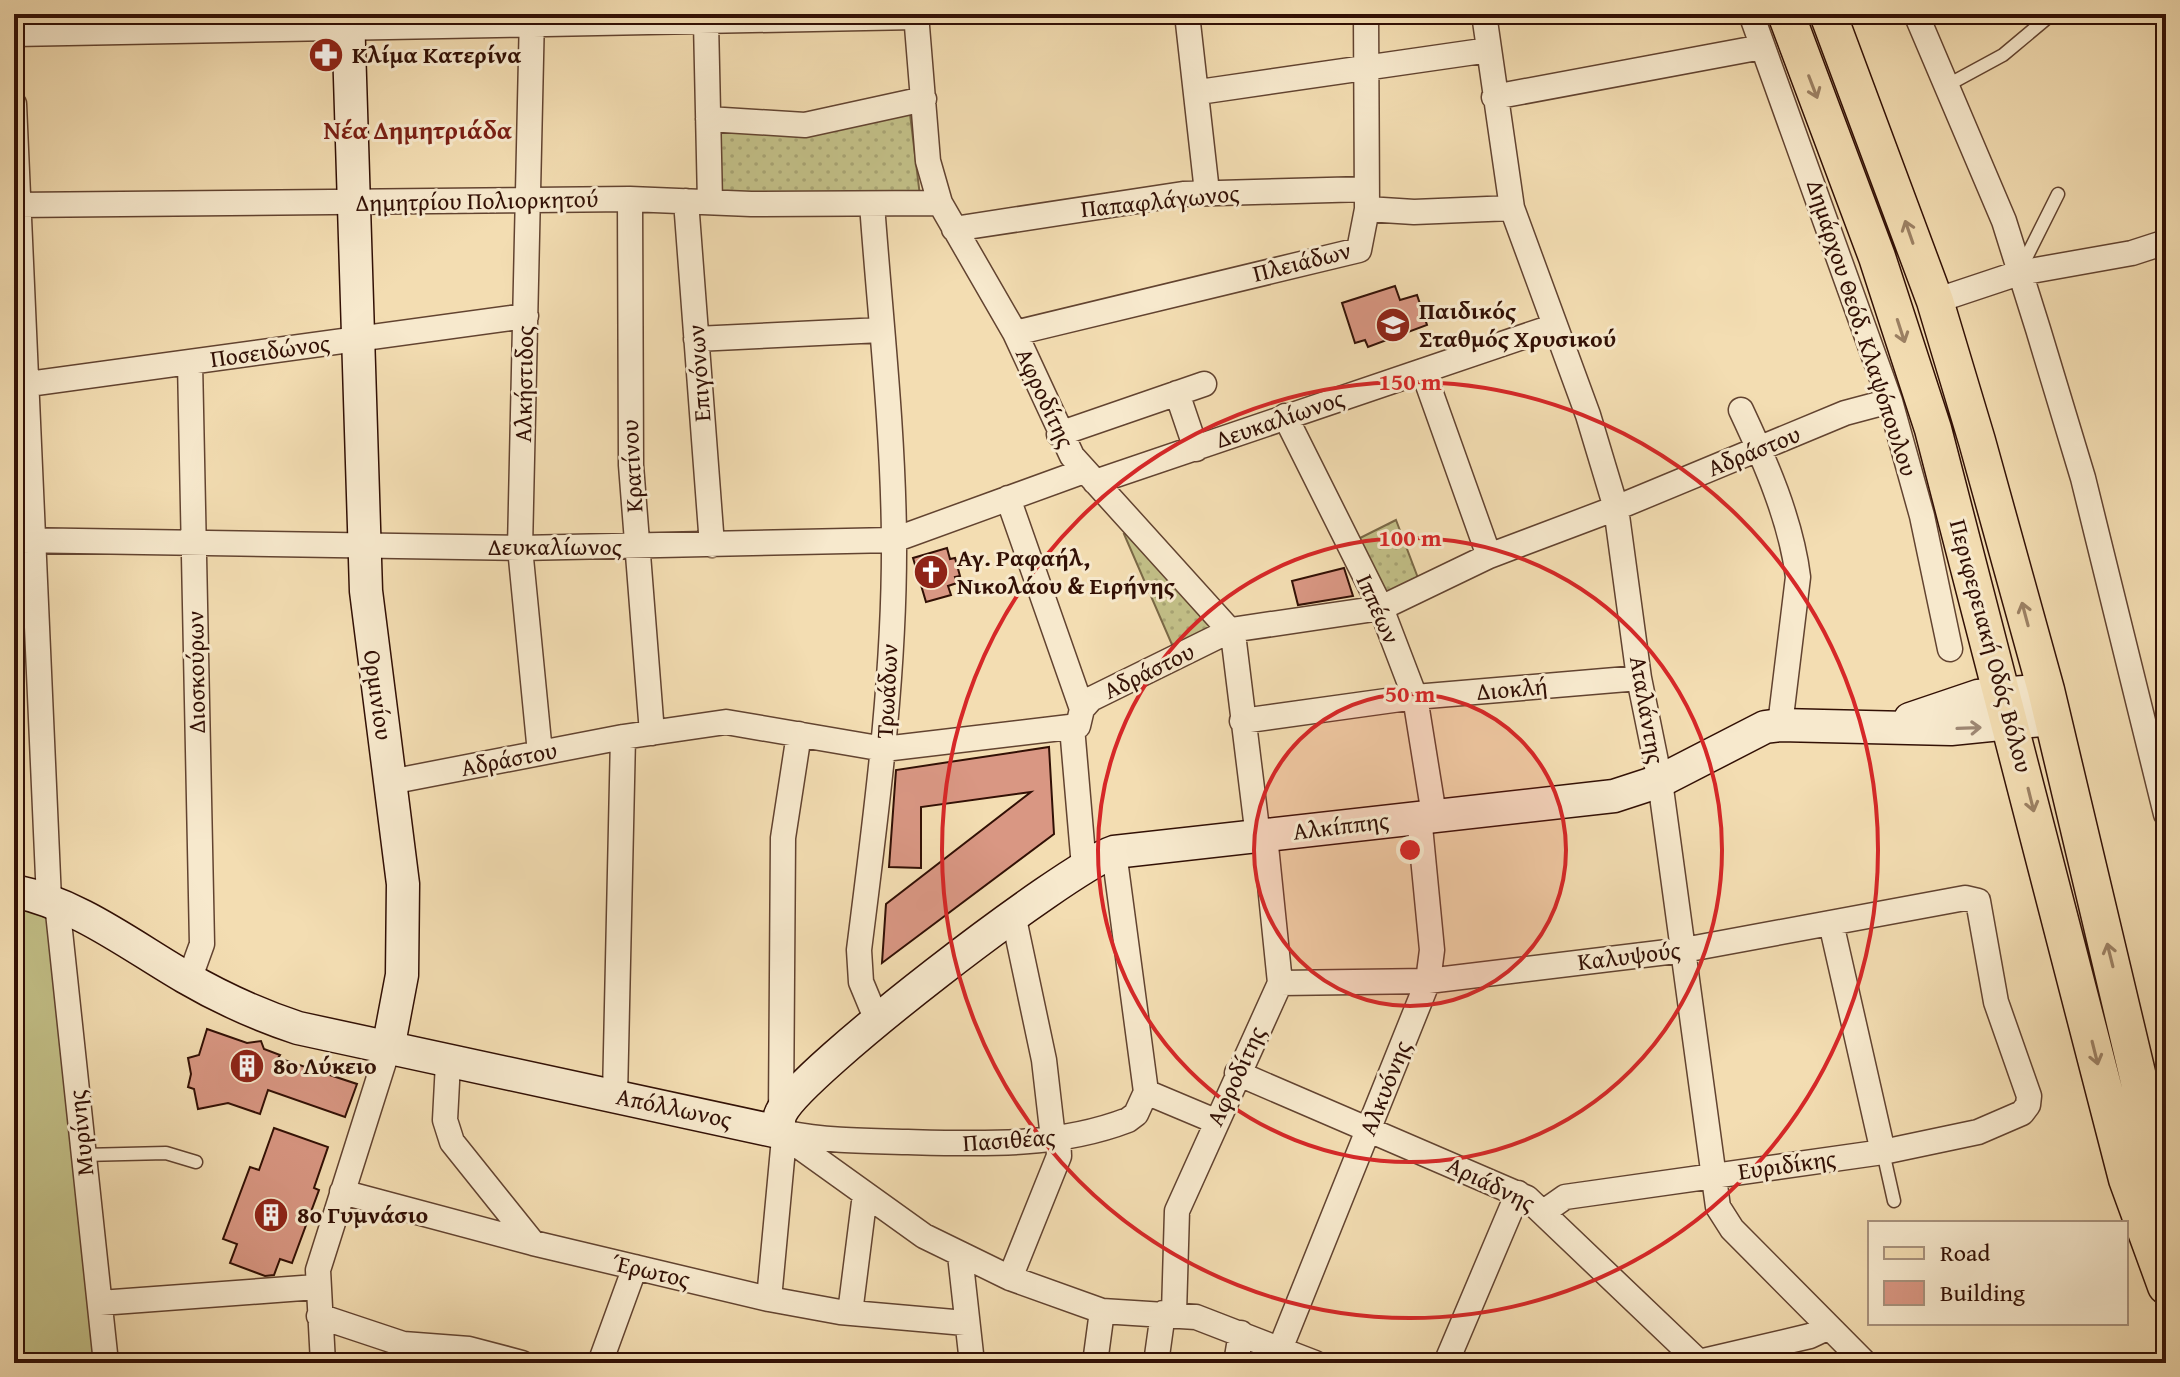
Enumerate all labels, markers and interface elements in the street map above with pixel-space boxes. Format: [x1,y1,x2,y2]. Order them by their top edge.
pharmacy icon: Κλίμα Κατερίνα [307,36,345,74]
place label: Κλίμα Κατερίνα [352,37,522,72]
one-way arrow [1807,74,1821,99]
district label: Νέα Δημητριάδα [324,110,513,149]
street label: Παπαφλάγωνος [1079,175,1241,226]
street label: Δημάρχου Θεόδ. Κλαψόπουλου [1798,175,1927,481]
street label: Δημητρίου Πολιορκητού [355,181,599,220]
one-way arrow [1901,219,1916,244]
street label: Πλειάδων [1249,232,1355,291]
place label: Παιδικός Σταθμός Χρυσικού [1419,293,1616,356]
school or university icon: Παιδικός Σταθμός Χρυσικού [1374,306,1412,344]
one-way arrow [1895,319,1910,344]
street label: Επιγόνων [678,323,719,423]
street label: Ποσειδώνος [208,325,332,376]
street label: Αλκήστιδος [505,325,542,443]
street label: Αφροδίτης [1007,342,1084,454]
text: 150 m [1378,364,1442,399]
street label: Δευκαλίωνος [1211,380,1349,457]
street label: Αδράστου [1702,416,1806,485]
street label: Κρατίνου [612,419,651,513]
street label: Περιφερειακή Οδός Βόλου [1941,515,2042,776]
text: 100 m [1378,520,1442,555]
street label: Δευκαλίωνος [488,529,622,564]
place label: Αγ. Ραφαήλ, Νικολάου & Ειρήνης [957,540,1176,603]
church icon: Αγ. Ραφαήλ, Νικολάου & Ειρήνης [912,553,950,591]
street label: Ιππέων [1348,568,1409,649]
one-way arrow [2017,602,2032,628]
street label: Διοσκούρων [177,610,214,734]
street label: Αδράστου [1097,633,1200,708]
street label: Τρωάδων [867,643,906,739]
street label: Ορμινίου [355,648,402,742]
street label: Αταλάντης [1621,653,1674,767]
street label: Διοκλή [1475,668,1549,709]
text: 50 m [1385,676,1436,711]
one-way arrow [1955,720,1982,735]
street label: Αδράστου [458,732,560,785]
one-way arrow [2025,787,2040,813]
street label: Αλκίππης [1291,802,1391,849]
centre of rings [1396,836,1424,864]
street label: Καλυψούς [1575,932,1682,979]
one-way arrow [2102,943,2117,969]
street label: Αφροδίτης [1197,1020,1274,1132]
street label: Αλκυόνης [1350,1035,1419,1141]
one-way arrow [2088,1039,2103,1065]
building icon: 8ο Λύκειο [228,1047,266,1085]
place label: 8ο Λύκειο [273,1048,377,1083]
street label: Απόλλωνος [613,1078,735,1137]
street label: Μυρίνης [59,1088,102,1178]
street label: Πασιθέας [962,1119,1056,1160]
street label: Ευριδίκης [1736,1140,1838,1189]
street label: Αριάδνης [1441,1147,1541,1220]
building icon: 8ο Γυμνάσιο [252,1196,290,1234]
place label: 8ο Γυμνάσιο [297,1197,428,1232]
legend [1868,1221,2128,1325]
text: Road [1940,1235,1990,1270]
street label: Έρωτος [609,1245,694,1296]
text: Building [1940,1275,2025,1310]

